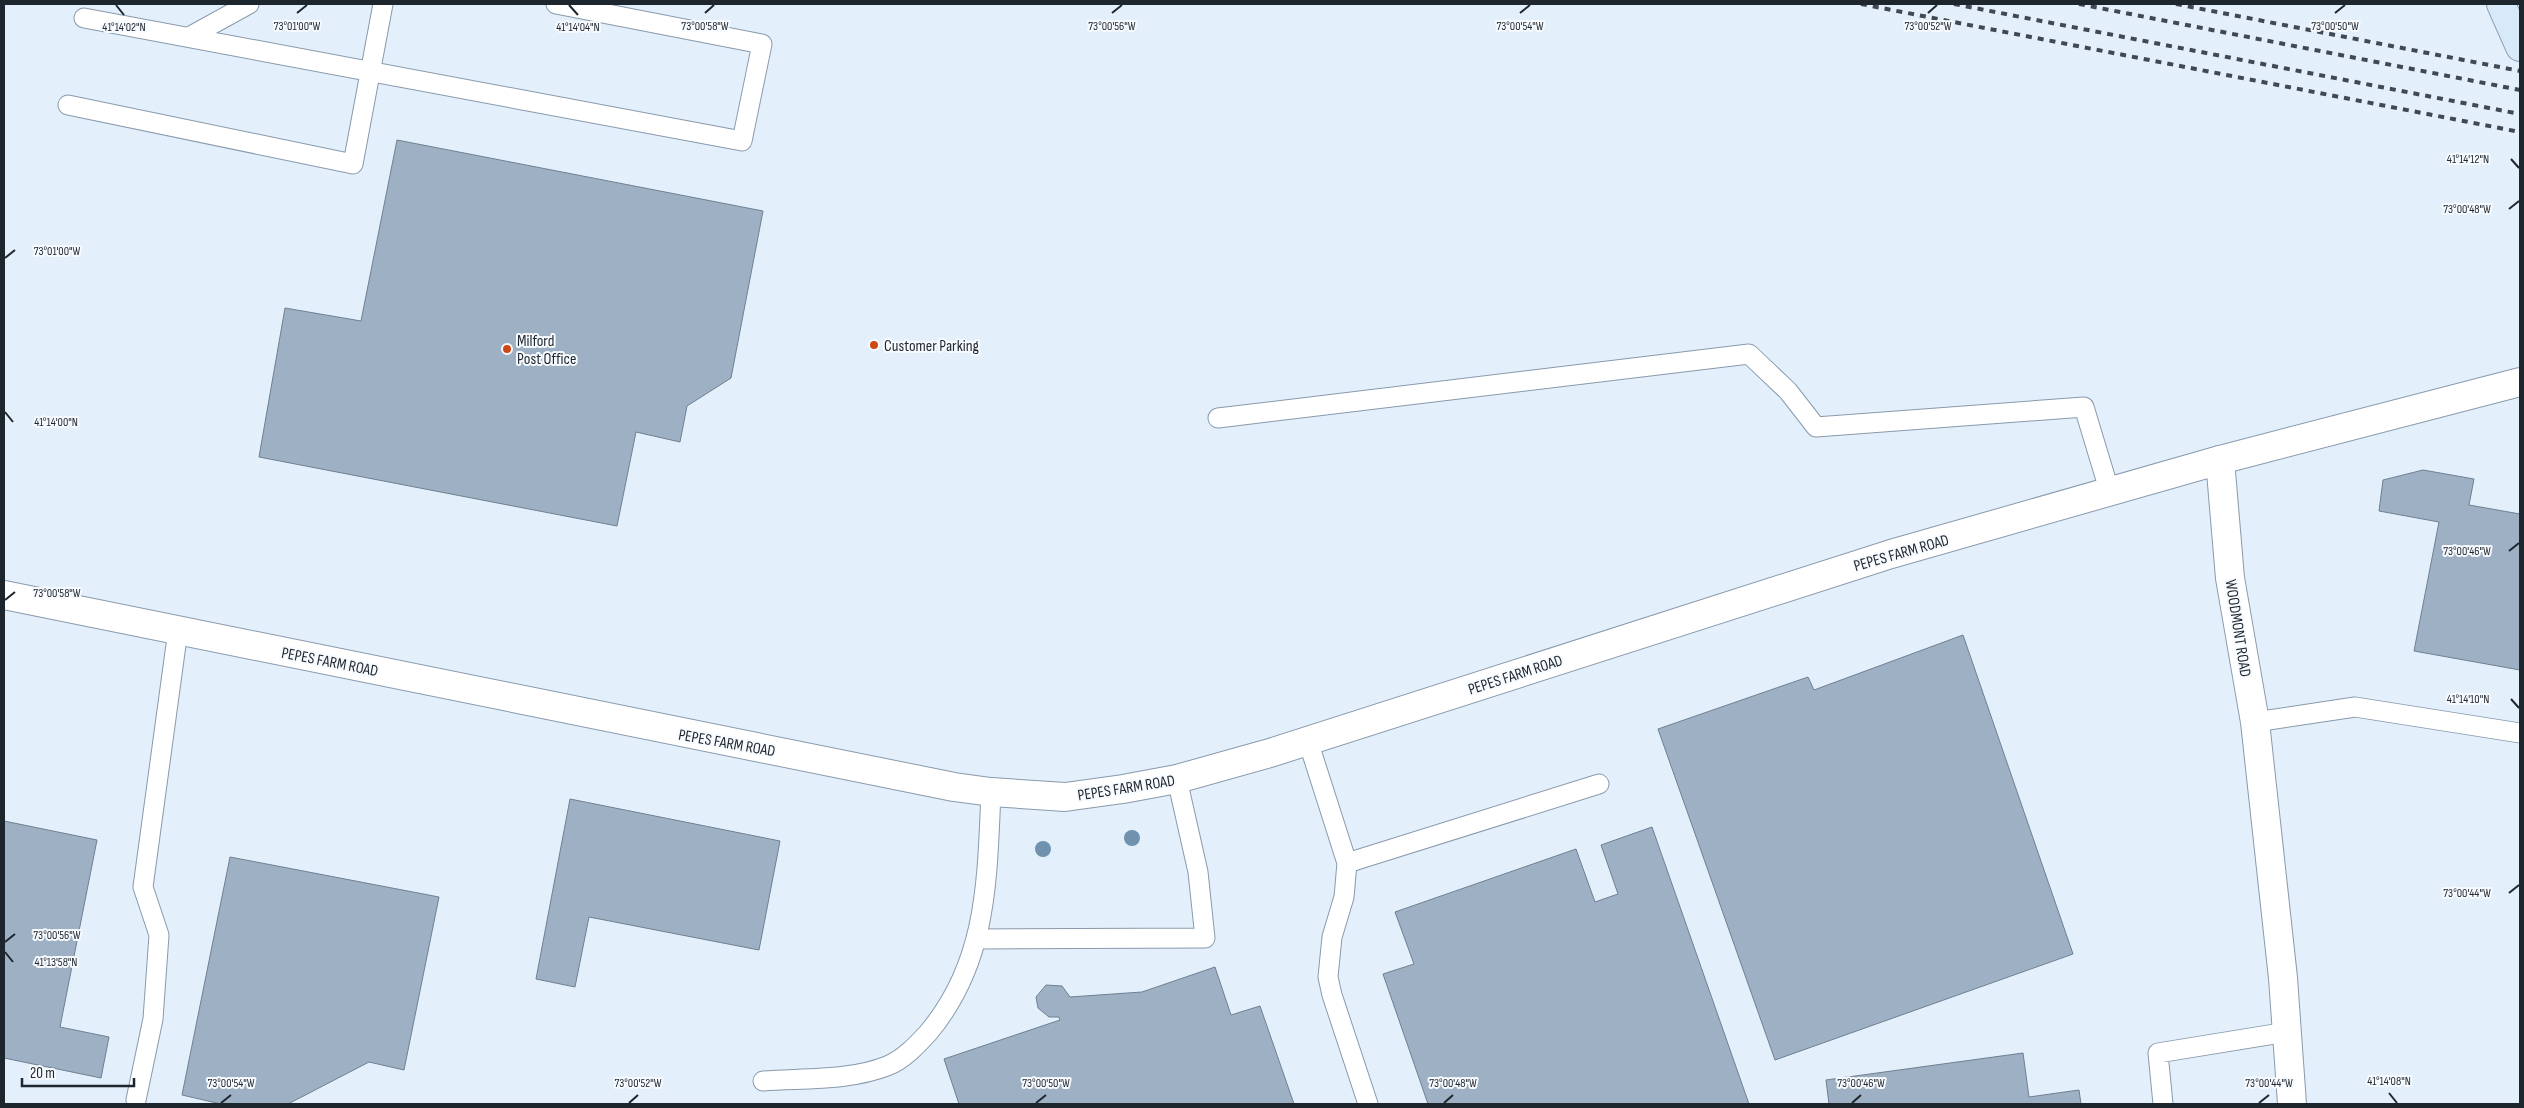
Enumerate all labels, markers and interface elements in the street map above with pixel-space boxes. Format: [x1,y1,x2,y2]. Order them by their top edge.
text: 73°01'00"W [274,19,320,34]
text: 73°00'58"W [681,19,729,34]
text: 73°00'56"W [1088,19,1136,34]
text: 73°00'54"W [1496,19,1544,34]
text: 73°00'52"W [1904,19,1952,34]
text: 73°00'50"W [2311,19,2359,34]
text: 41°14'02"N [102,20,146,35]
text: 41°14'04"N [556,20,600,35]
text: 41°14'12"N [2447,152,2489,167]
text: 73°00'48"W [2443,202,2491,217]
text: 73°01'00"W [34,244,80,259]
place label: Milford Post Office [517,332,576,369]
place label: Customer Parking [884,337,979,356]
marker: Customer Parking [868,339,880,351]
marker: Milford Post Office [501,343,513,355]
text: 41°14'00"N [34,415,78,430]
street label: PEPES FARM ROAD [1852,531,1951,576]
text: 73°00'46"W [2443,544,2491,559]
street label: WOODMONT ROAD [2220,578,2255,678]
text: 73°00'58"W [33,586,81,601]
street label: PEPES FARM ROAD [280,644,380,681]
street label: PEPES FARM ROAD [1466,651,1565,700]
text: 41°14'10"N [2447,692,2489,707]
street label: PEPES FARM ROAD [677,726,777,761]
street label: PEPES FARM ROAD [1076,771,1176,806]
text: 73°00'44"W [2443,886,2491,901]
text: 73°00'56"W [33,928,81,943]
text: 41°13'58"N [35,955,77,970]
scale bar [22,1056,135,1088]
text: 20 m [30,1064,55,1083]
text: 41°14'08"N [2367,1074,2411,1089]
text: 73°00'54"W [207,1076,255,1091]
text: 73°00'52"W [614,1076,662,1091]
text: 73°00'50"W [1022,1076,1070,1091]
text: 73°00'48"W [1429,1076,1477,1091]
text: 73°00'46"W [1837,1076,1885,1091]
text: 73°00'44"W [2245,1076,2293,1091]

